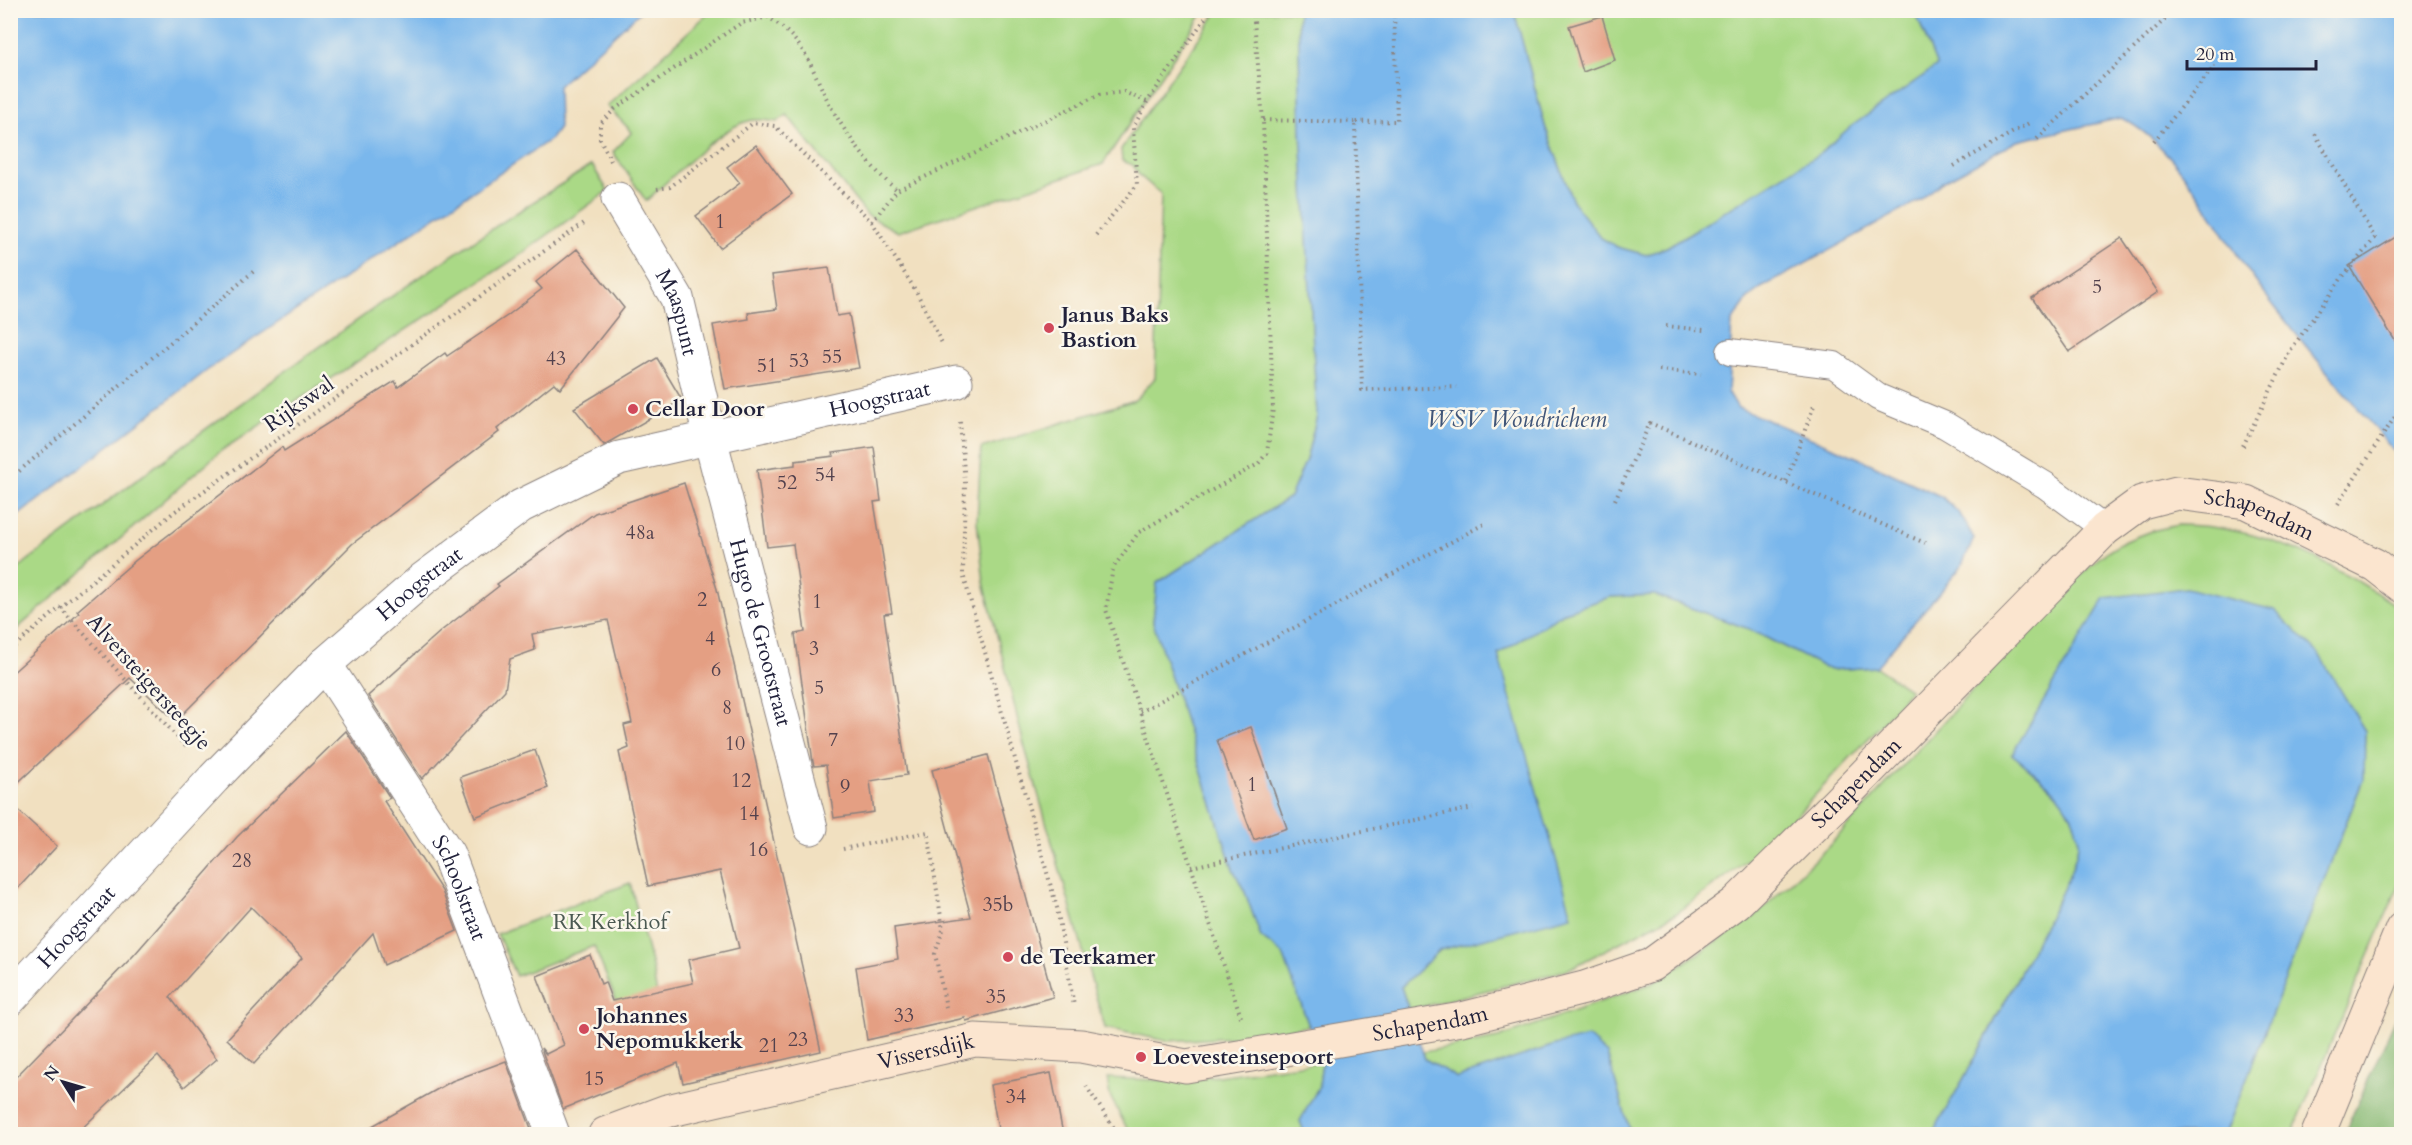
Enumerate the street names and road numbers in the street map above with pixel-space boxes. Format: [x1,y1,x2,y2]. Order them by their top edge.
street label: Maaspunt [648,263,705,359]
street label: Rijkswal [258,369,340,439]
street label: Hoogstraat [826,373,933,425]
street label: Schapendam [2202,482,2320,548]
street label: Hugo de Grootstraat [722,535,799,730]
street label: Hoogstraat [370,540,469,628]
street label: Alversteigersteegje [80,607,218,757]
street label: Schapendam [1805,731,1908,835]
street label: Schoolstraat [425,829,494,945]
street label: Hoogstraat [31,879,122,975]
street label: Schapendam [1370,998,1491,1049]
street label: Vissersdijk [875,1026,978,1077]

